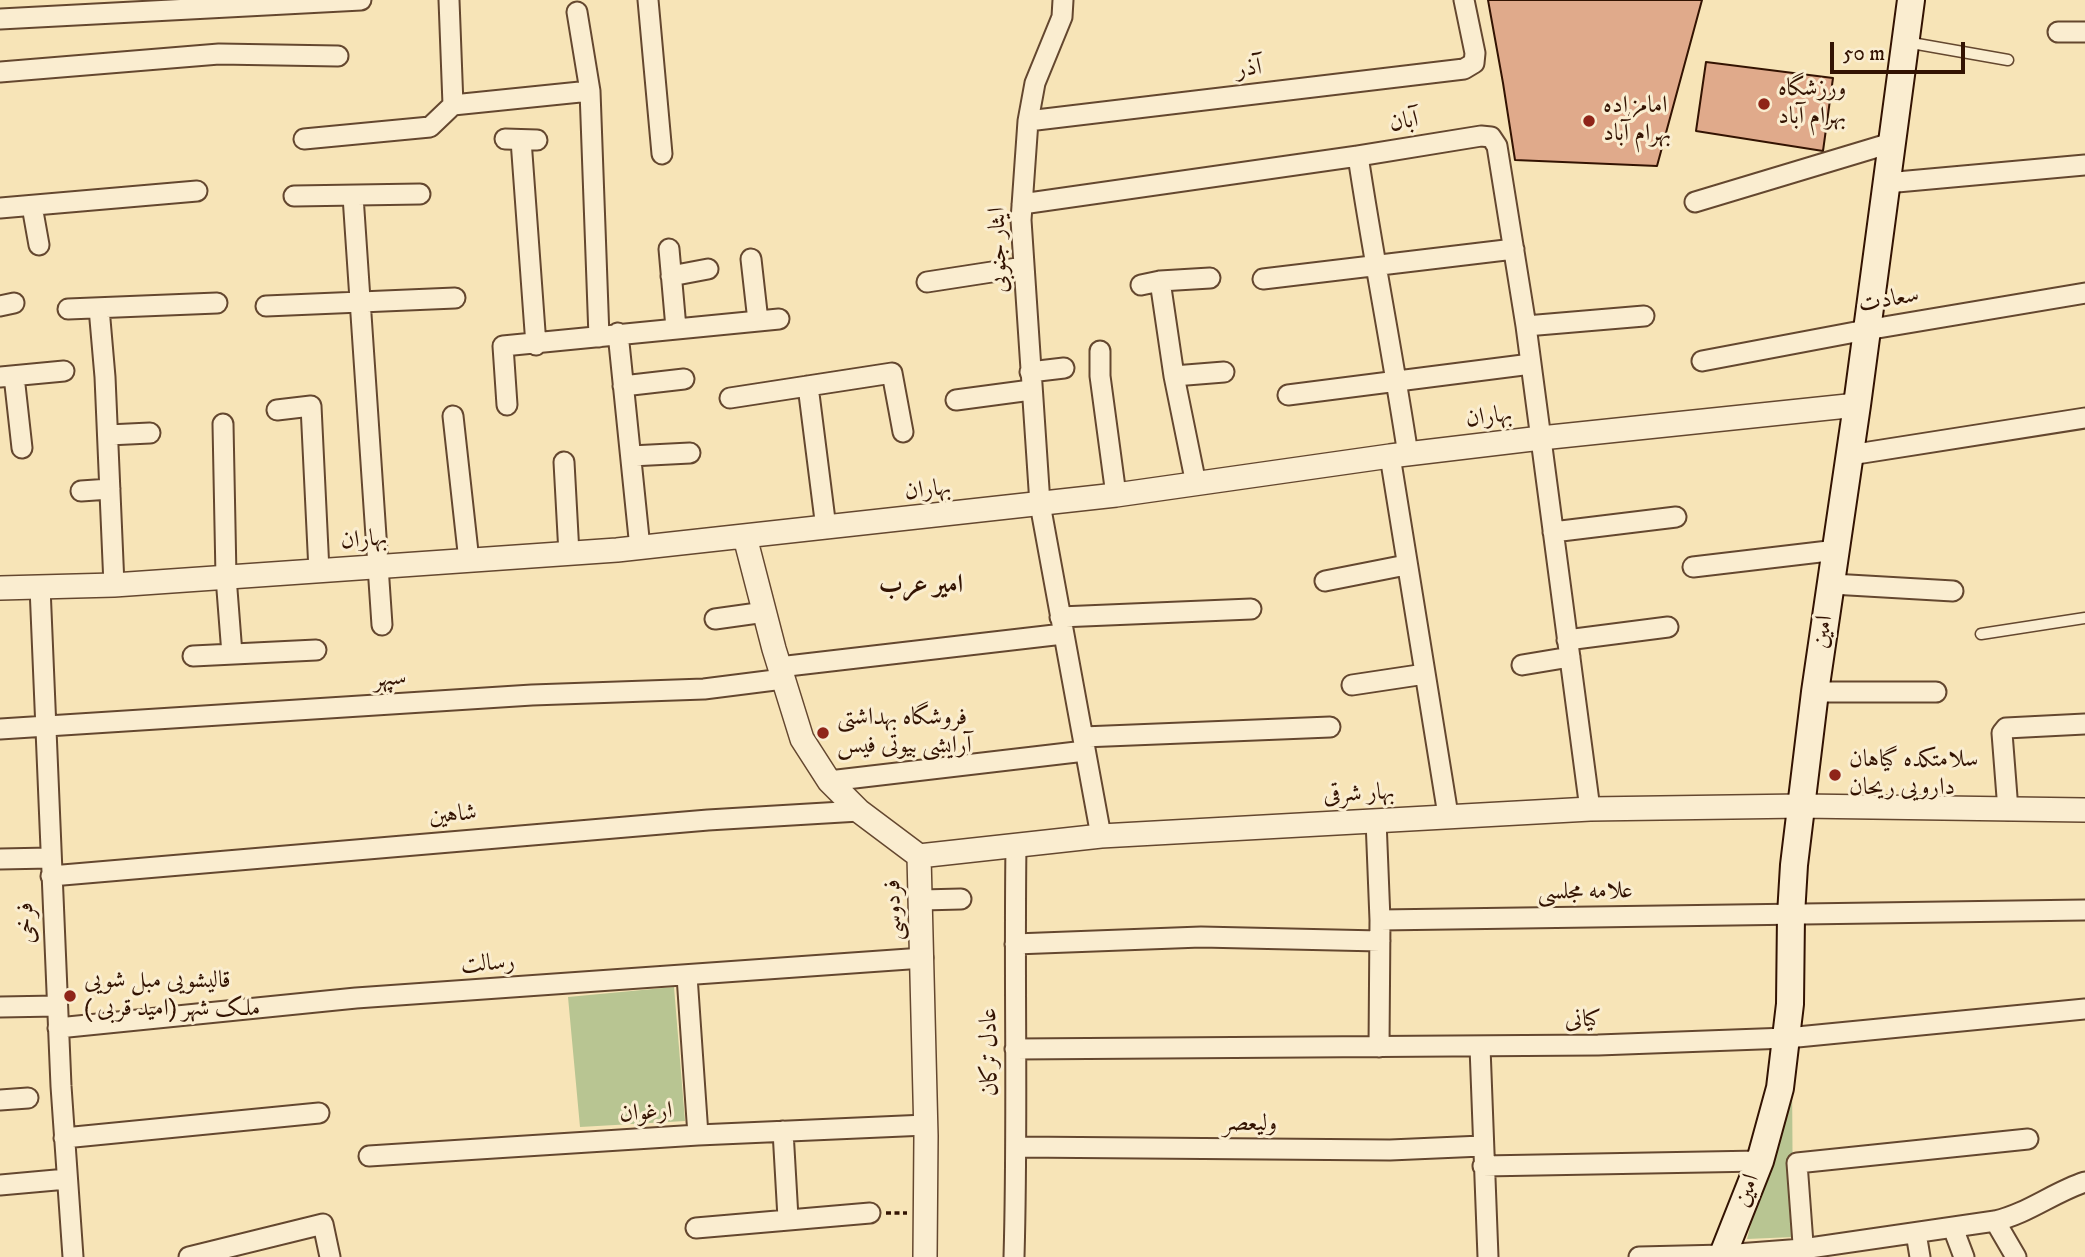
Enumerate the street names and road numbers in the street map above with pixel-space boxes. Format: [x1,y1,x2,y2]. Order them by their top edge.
street label: آذر [1235,54,1263,86]
street label: آبان [1387,107,1421,139]
street label: ایثار جنوبی [984,207,1016,293]
street label: سعادت [1856,282,1922,320]
street label: بهاران [1464,401,1514,435]
street label: بهاران [903,474,953,508]
street label: بهاران [340,525,388,557]
street label: امین [1807,614,1841,650]
street label: سپهر [373,664,407,696]
street label: بهار شرقی [1322,779,1396,811]
street label: شاهین [428,800,478,832]
street label: علامه مجلسی [1537,878,1633,908]
street label: فردوسی [880,879,910,941]
street label: فرخی [13,902,43,944]
street label: رسالت [460,949,516,981]
street label: کیانی [1564,1006,1602,1036]
street label: عادل ترکان [976,1007,1006,1097]
street label: ارغوان [618,1098,674,1130]
street label: ولیعصر [1223,1111,1277,1139]
street label: امین [1729,1171,1767,1211]

